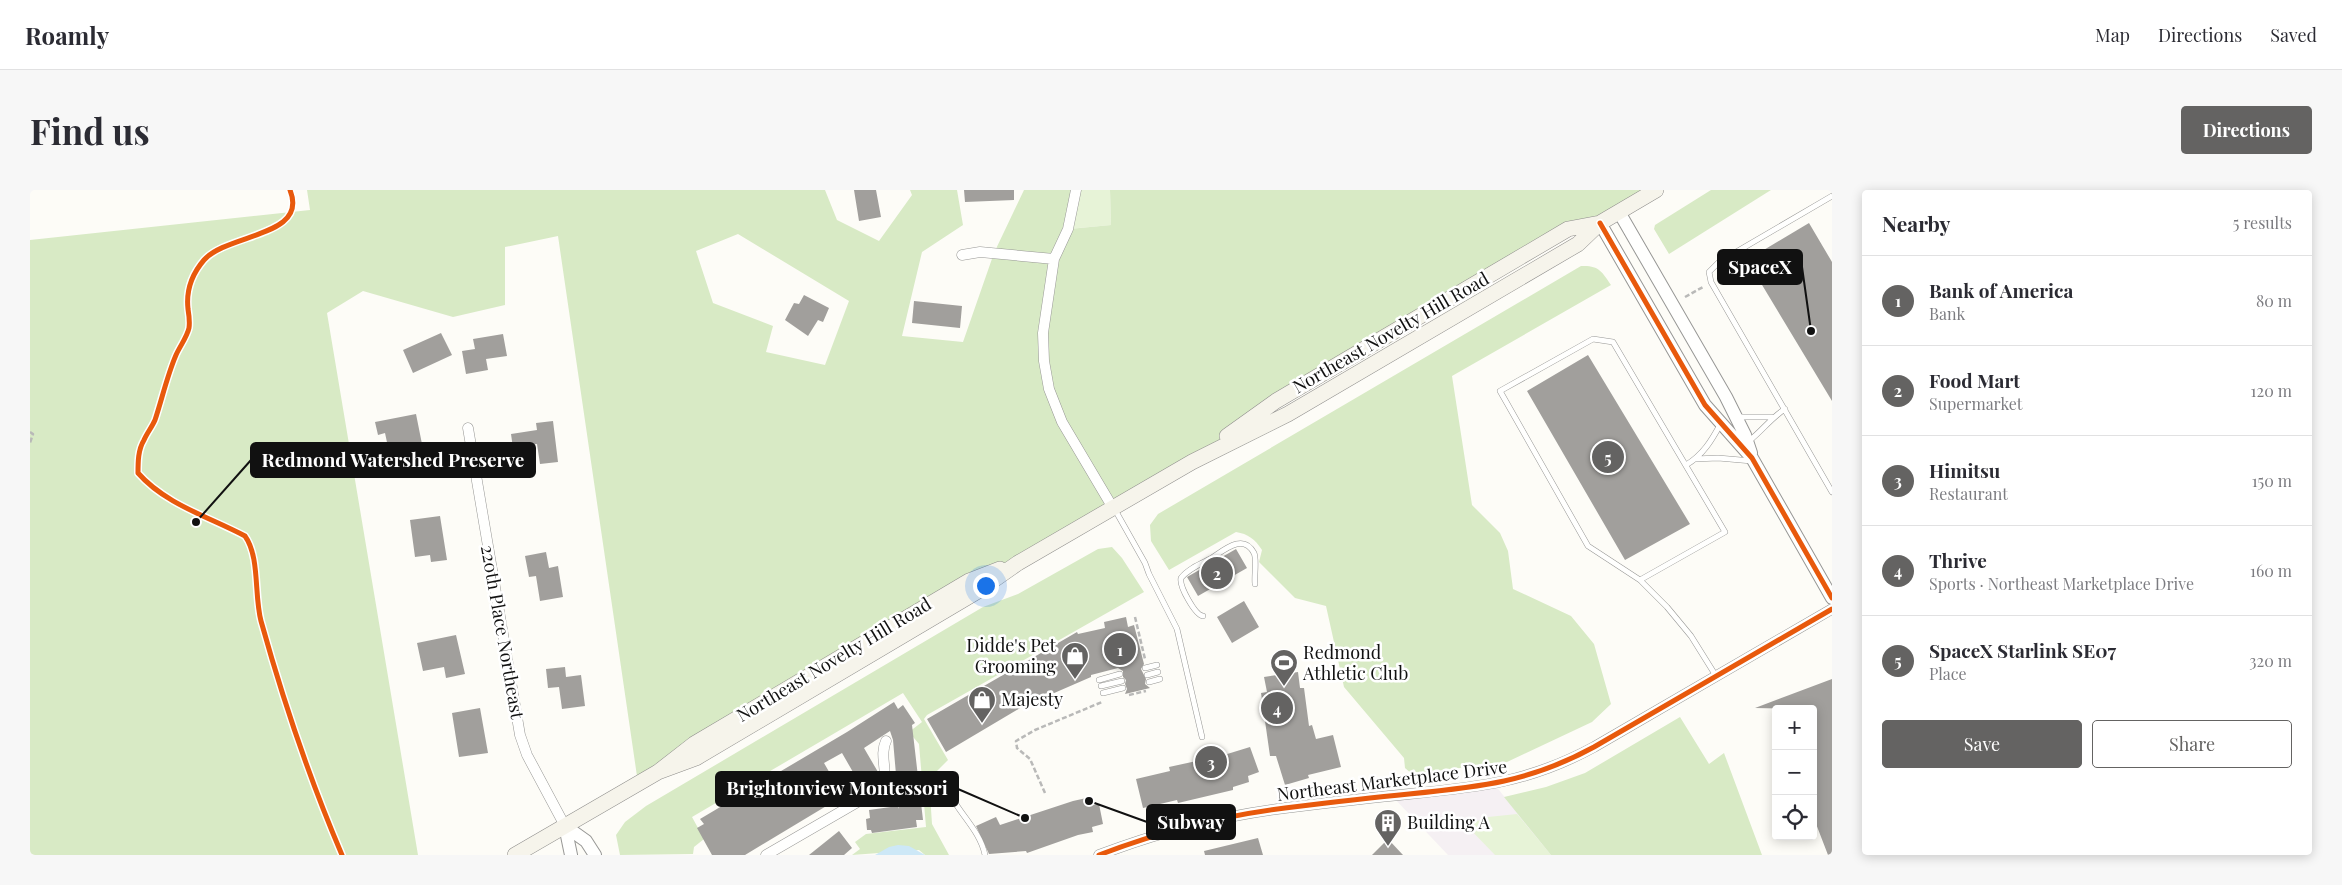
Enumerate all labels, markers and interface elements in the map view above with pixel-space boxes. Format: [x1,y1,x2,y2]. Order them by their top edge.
text: Roamly [25,19,109,51]
text: Map [2095,23,2130,47]
text: Directions [2158,23,2242,47]
text: Saved [2270,23,2317,47]
button: Directions [2181,106,2312,154]
text: Find us [30,107,150,154]
text: Nearby [1882,209,1951,237]
text: 5 results [2233,212,2292,233]
callout: SpaceX [1718,250,1802,284]
text: SpaceX [1728,253,1793,279]
street label: Northeast Novelty Hill Road [1288,266,1494,398]
text: Bank of America [1929,277,2073,303]
text: 1 [1895,290,1901,311]
text: 80 m [2256,290,2292,311]
text: Bank [1929,303,1965,324]
text: Food Mart [1929,367,2020,393]
text: 2 [1894,380,1902,401]
text: 120 m [2251,380,2292,401]
text: Supermarket [1929,393,2023,414]
pin: 5 [1592,438,1624,476]
callout: Redmond Watershed Preserve [251,443,535,477]
text: Redmond Watershed Preserve [262,446,524,472]
text: Himitsu [1929,457,2000,483]
text: 3 [1894,470,1902,491]
text: 150 m [2252,470,2292,491]
text: Restaurant [1929,483,2008,504]
street label: 220th Place Northeast [476,543,530,721]
text: Thrive [1929,547,1987,573]
pin: 2 [1201,554,1233,592]
text: 4 [1894,560,1902,581]
text: 160 m [2250,560,2292,581]
your location [973,573,999,599]
text: Sports · Northeast Marketplace Drive [1929,573,2194,594]
street label: Northeast Novelty Hill Road [732,591,936,727]
pin: 1 [1104,630,1136,668]
place label: Didde's Pet Grooming [966,633,1057,678]
text: SpaceX Starlink SE07 [1929,637,2116,663]
place label: Redmond Athletic Club [1302,640,1408,685]
shop icon: Didde's Pet Grooming [1060,641,1090,680]
sports icon: Redmond Athletic Club [1269,648,1299,687]
text: 5 [1894,650,1902,671]
text: 320 m [2249,650,2292,671]
text: Place [1929,663,1967,684]
shop icon: Majesty [967,685,997,724]
place label: Majesty [1001,687,1063,711]
pin: 4 [1261,689,1293,727]
map controls [1772,705,1817,840]
button: + [1772,705,1817,750]
button: Save [1882,720,2082,768]
button: Share [2092,720,2292,768]
pin: 3 [1195,743,1227,781]
button: − [1772,750,1817,795]
street label: Northeast Marketplace Drive [1275,754,1508,806]
callout: Brightonview Montessori [716,772,958,806]
text: Brightonview Montessori [726,774,948,800]
button: locate [1772,795,1817,840]
callout: Subway [1147,805,1235,839]
text: Subway [1157,808,1225,834]
building icon: Building A [1373,808,1403,847]
place label: Building A [1407,810,1491,834]

